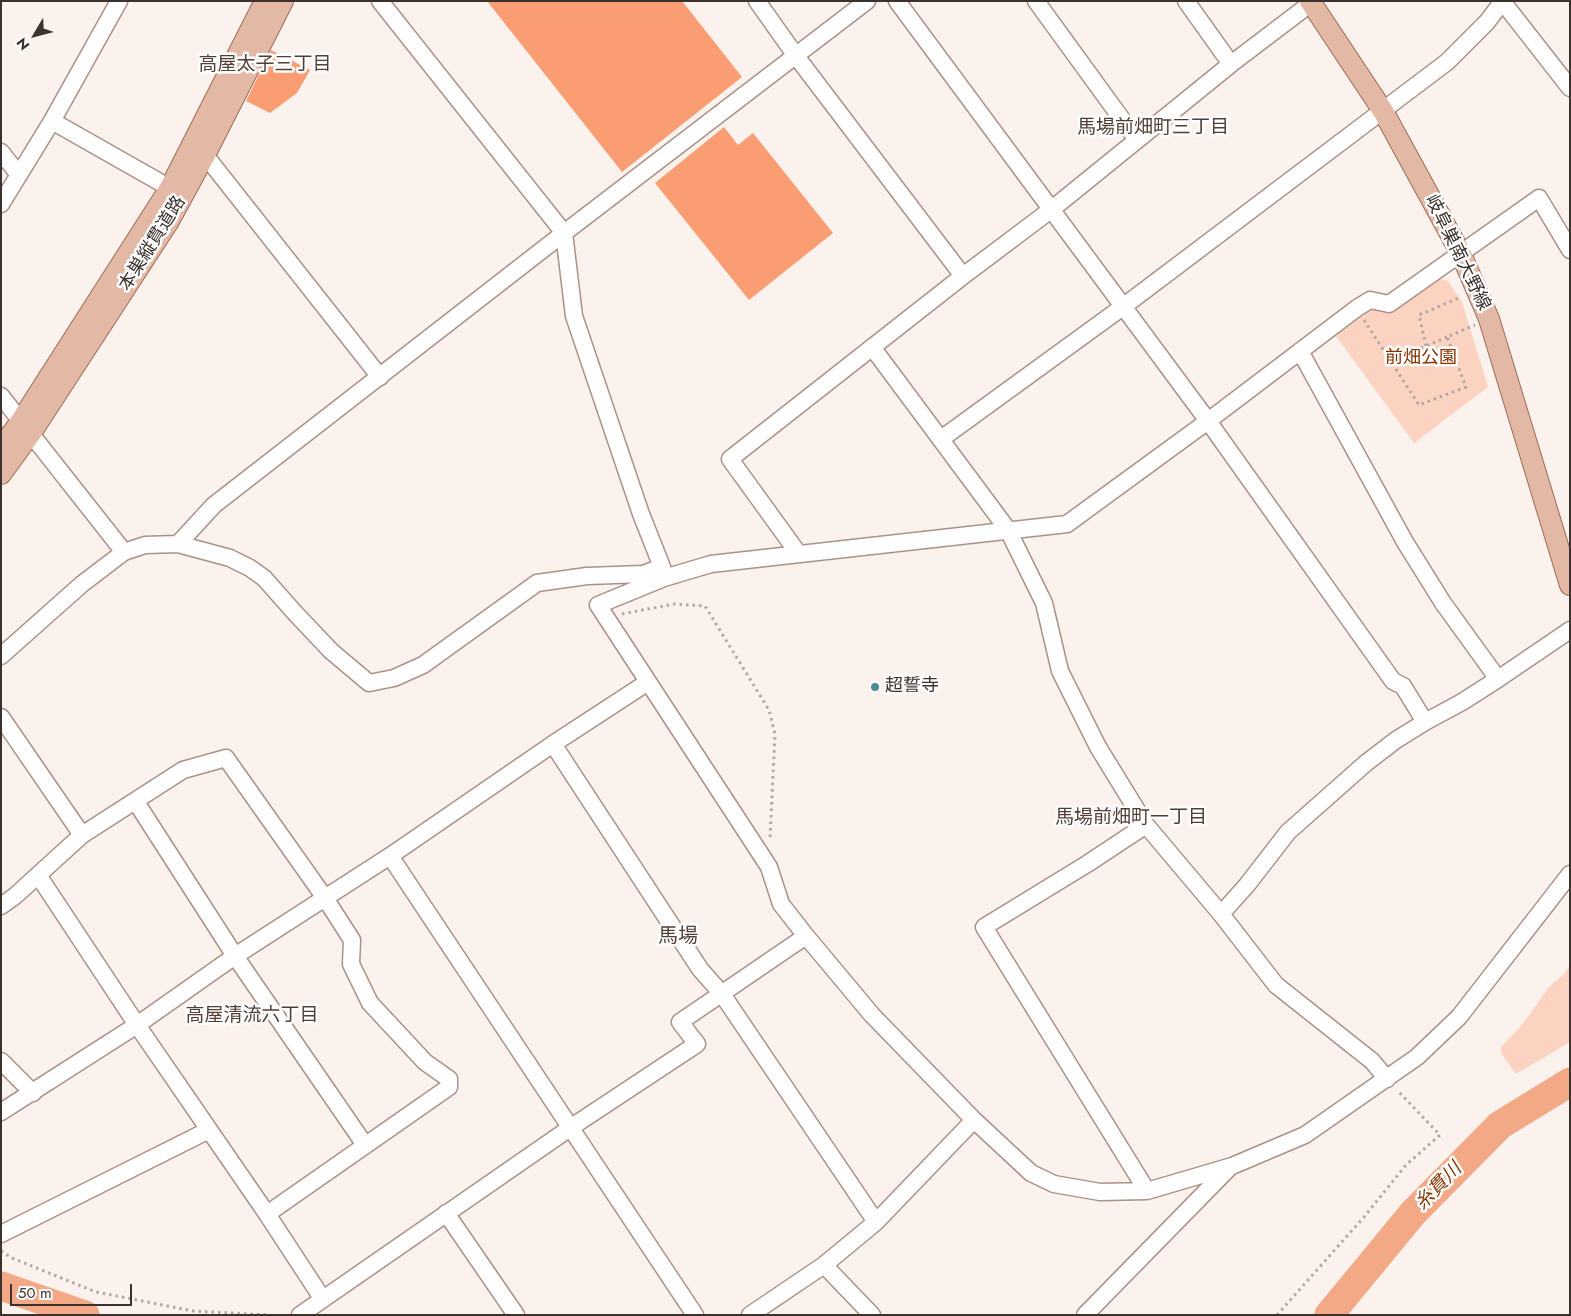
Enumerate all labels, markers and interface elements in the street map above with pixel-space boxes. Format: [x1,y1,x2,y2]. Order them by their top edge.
north arrow [10,10,60,60]
text: N [12,34,34,54]
district label: 高屋太子三丁目 [199,54,331,76]
district label: 馬場前畑町三丁目 [1077,117,1229,139]
street label: 本巣縦貫道路 [115,192,191,296]
street label: 岐阜巣南大野線 [1420,192,1494,314]
park label: 前畑公園 [1385,348,1457,370]
place label: 超誓寺 [885,676,939,698]
marker: 超誓寺 [869,681,881,693]
district label: 馬場前畑町一丁目 [1055,807,1207,829]
district label: 馬場 [658,925,698,949]
district label: 高屋清流六丁目 [186,1005,318,1027]
water label: 糸貫川 [1411,1159,1467,1215]
scale bar [12,1274,135,1306]
text: 50 m [18,1282,52,1304]

